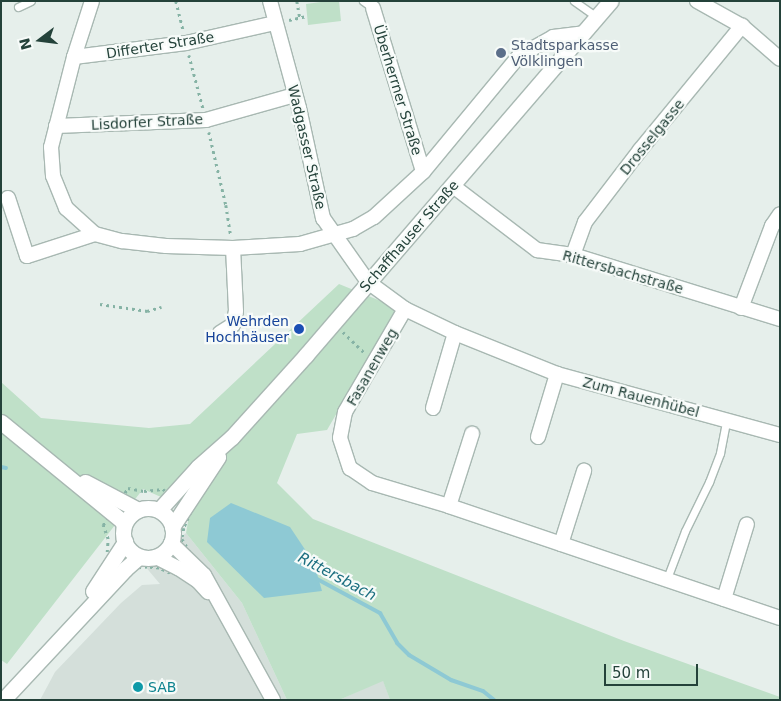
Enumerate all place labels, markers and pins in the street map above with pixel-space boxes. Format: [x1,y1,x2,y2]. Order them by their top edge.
place label: Stadtsparkasse Völklingen [511,37,618,70]
marker: Stadtsparkasse Völklingen [495,47,507,59]
place label: Wehrden Hochhäuser [205,313,289,346]
marker: Wehrden Hochhäuser [293,323,305,335]
place label: SAB [148,679,176,695]
marker: SAB [132,681,144,693]

